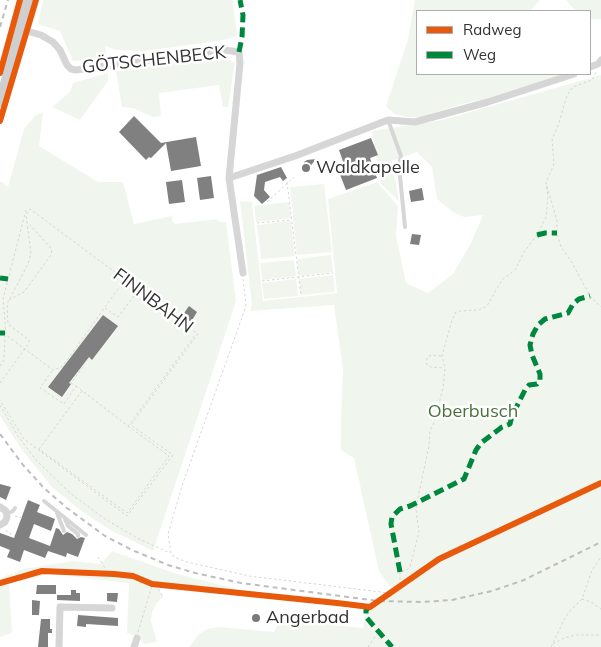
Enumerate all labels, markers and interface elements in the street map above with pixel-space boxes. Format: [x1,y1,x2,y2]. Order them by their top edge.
legend [416,10,591,75]
text: Radweg [463,20,521,39]
street label: GÖTSCHENBECK [81,42,227,78]
text: Weg [463,45,496,64]
place label: Waldkapelle [316,157,420,179]
marker: Waldkapelle [300,162,312,174]
street label: FINNBAHN [109,264,197,338]
park label: Oberbusch [428,401,518,423]
place label: Angerbad [266,607,349,629]
marker: Angerbad [250,612,262,624]

